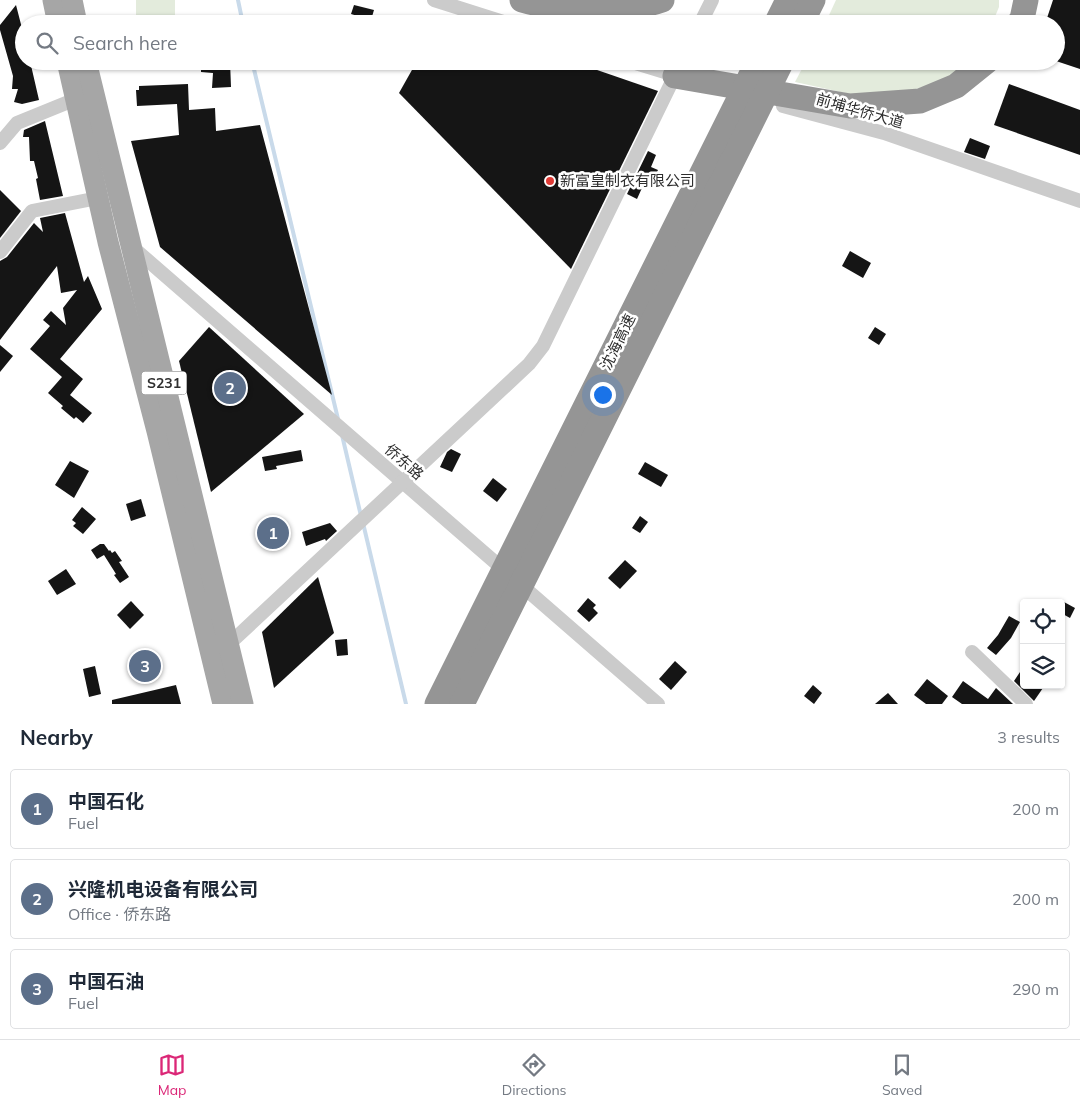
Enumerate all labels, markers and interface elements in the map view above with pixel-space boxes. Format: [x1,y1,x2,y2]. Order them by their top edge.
search box [15,15,1065,70]
icon: search [33,29,61,57]
text: Search here [73,31,177,55]
street label: 前埔华侨大道 [814,89,906,132]
place label: 新富皇制衣有限公司 [560,171,695,190]
marker: 新富皇制衣有限公司 [544,175,556,187]
street label: 沈海高速 [596,311,639,373]
pin: 2 [214,369,246,407]
road number: S231 [142,372,186,394]
your location [590,382,616,408]
street label: 侨东路 [381,440,428,484]
pin: 1 [257,514,289,552]
map controls [1020,599,1065,689]
button: locate [1020,599,1065,644]
button: layers [1020,644,1065,689]
pin: 3 [129,647,161,685]
text: Nearby [20,724,93,750]
text: 3 results [997,727,1060,747]
text: 中国石化 [68,789,144,813]
text: 1 [32,799,42,819]
text: 200 m [1012,799,1059,819]
text: Fuel [68,813,99,833]
text: 兴隆机电设备有限公司 [68,877,258,901]
text: 2 [32,889,42,909]
text: 200 m [1012,889,1059,909]
text: Office · 侨东路 [68,904,171,924]
text: 中国石油 [68,969,144,993]
text: 3 [32,979,42,999]
text: 290 m [1012,979,1059,999]
text: Fuel [68,993,99,1013]
tab: Map [158,1051,186,1099]
tab: Directions [502,1051,567,1099]
tab: Saved [882,1051,922,1099]

